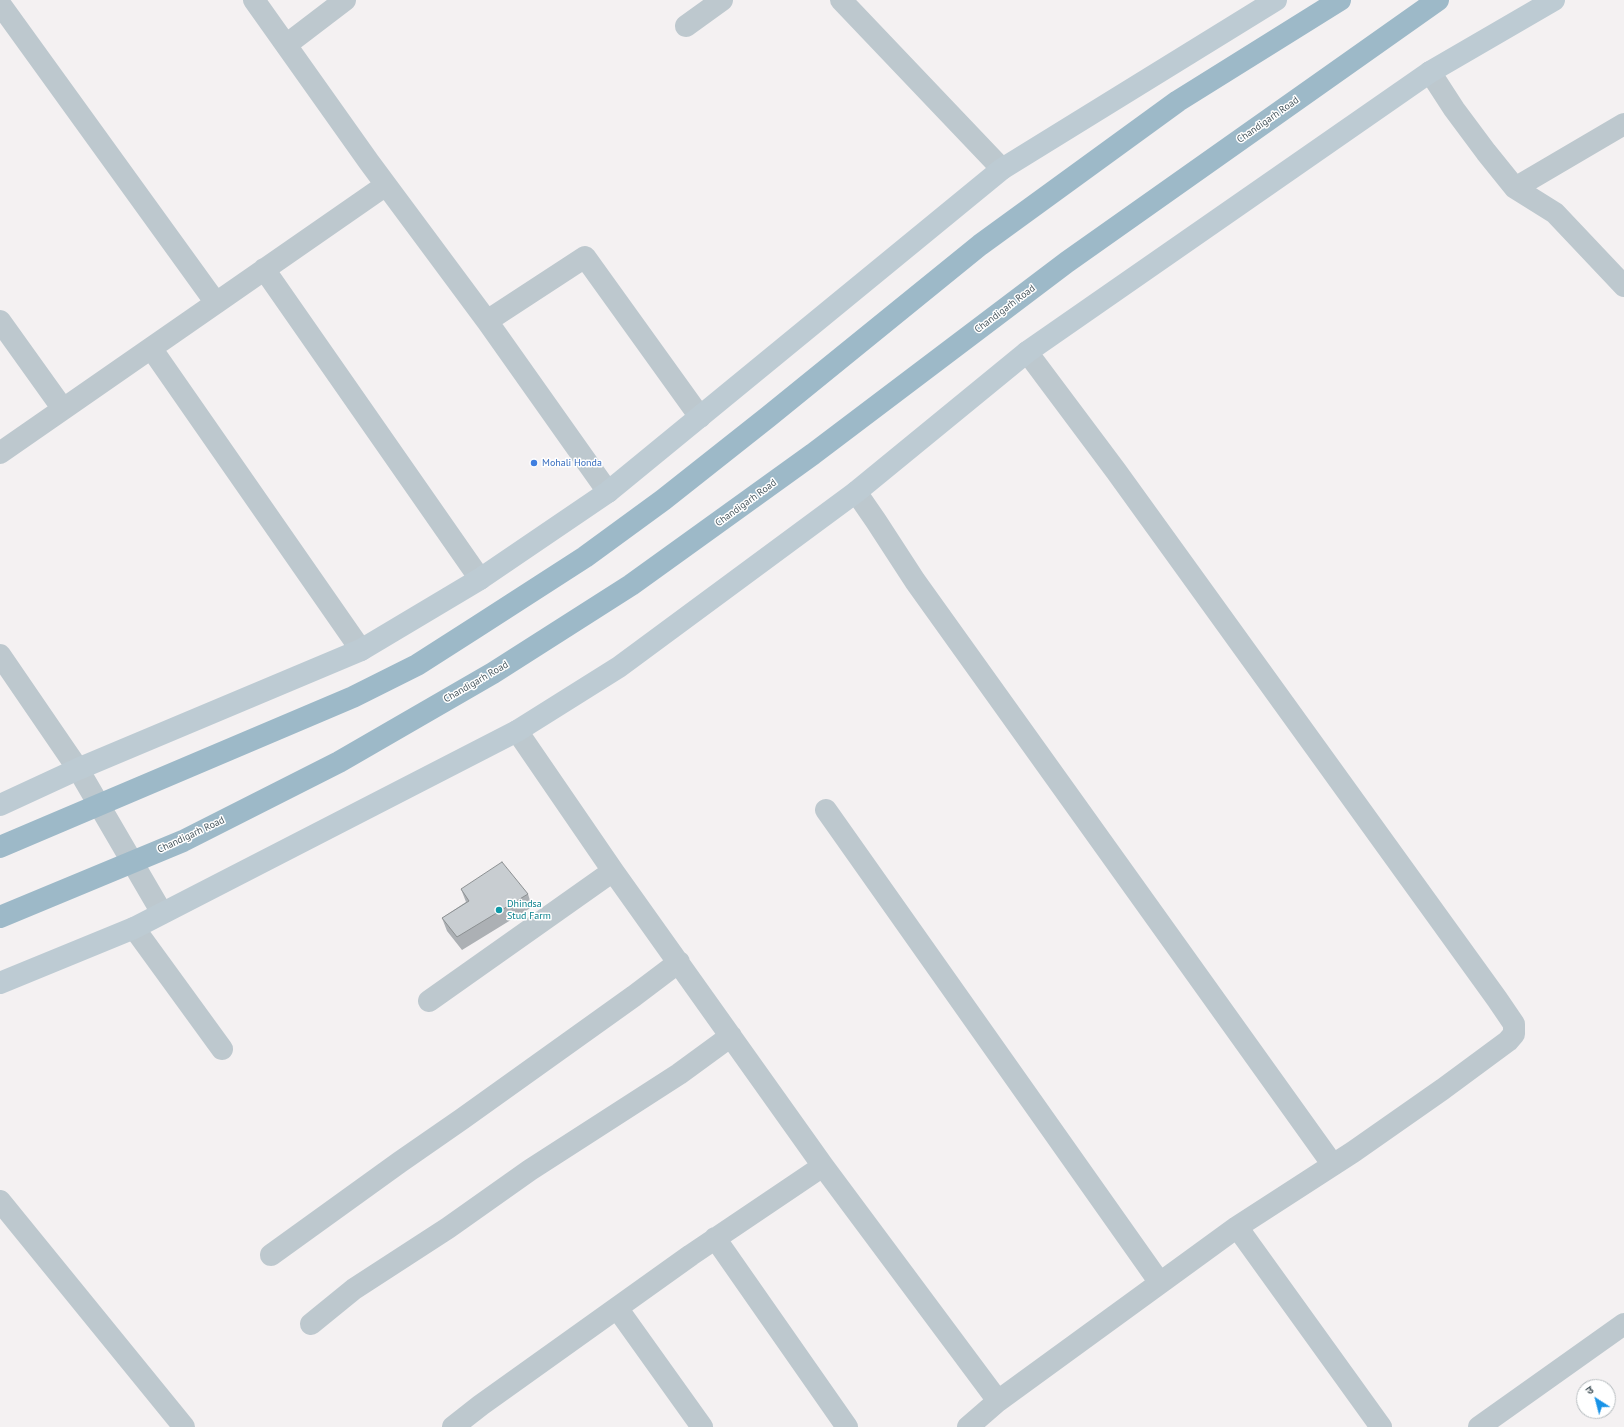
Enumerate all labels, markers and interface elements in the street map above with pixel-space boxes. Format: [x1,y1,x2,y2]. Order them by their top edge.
street label: Chandigarh Road [1235,94,1301,146]
street label: Chandigarh Road [972,282,1038,336]
place label: Mohali Honda [542,457,602,469]
marker: Mohali Honda [529,458,539,468]
street label: Chandigarh Road [713,477,779,529]
street label: Chandigarh Road [442,659,510,705]
street label: Chandigarh Road [156,814,226,856]
place label: Dhindsa Stud Farm [507,898,551,922]
marker: Dhindsa Stud Farm [494,905,504,915]
north arrow [1576,1379,1616,1419]
text: उ [1583,1383,1596,1398]

